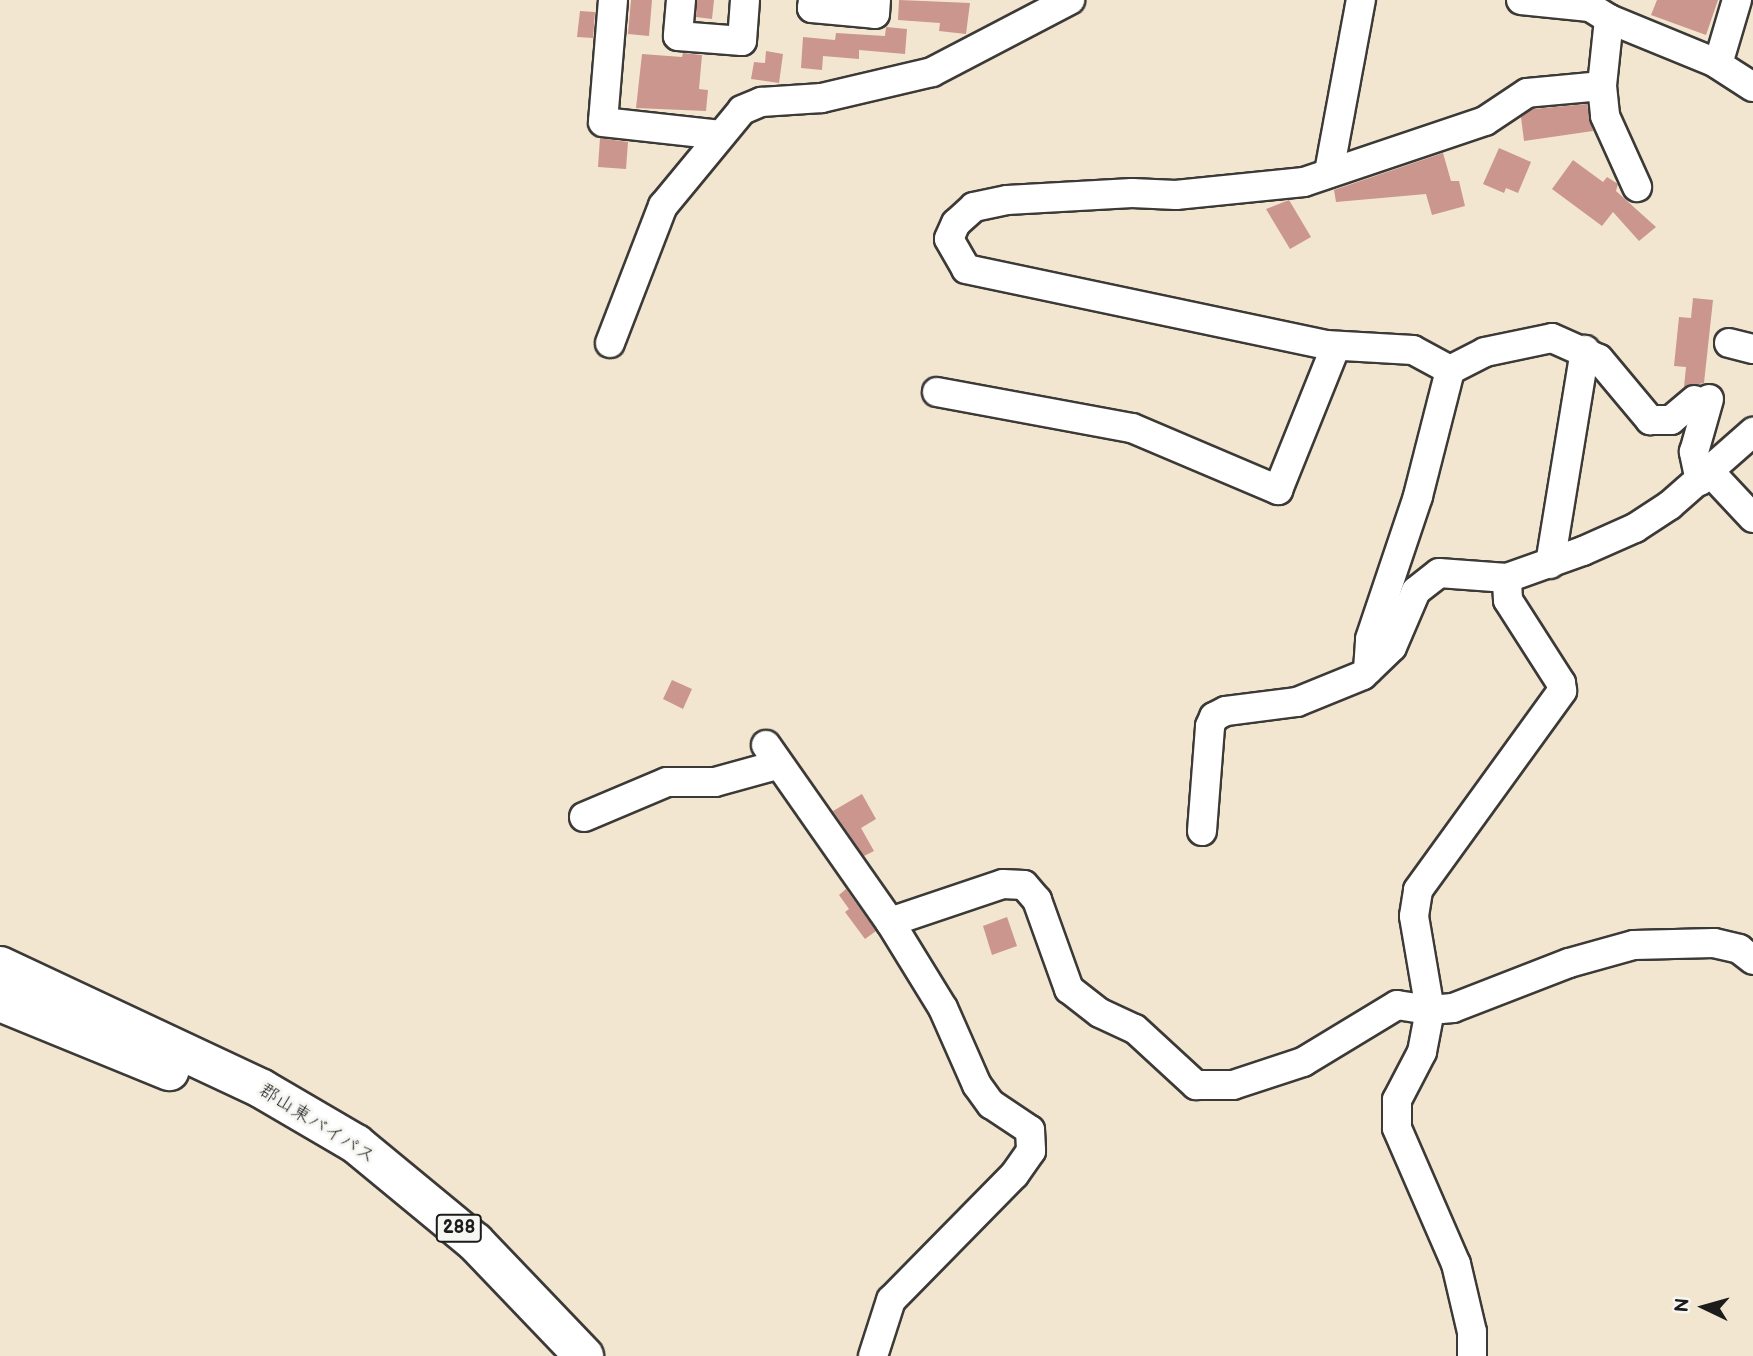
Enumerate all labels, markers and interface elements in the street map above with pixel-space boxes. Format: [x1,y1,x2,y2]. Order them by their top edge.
street label: 郡山東バイパス [255,1079,379,1169]
road number: 288 [434,1213,484,1242]
north arrow [1669,1272,1739,1342]
text: N [1671,1297,1695,1313]

